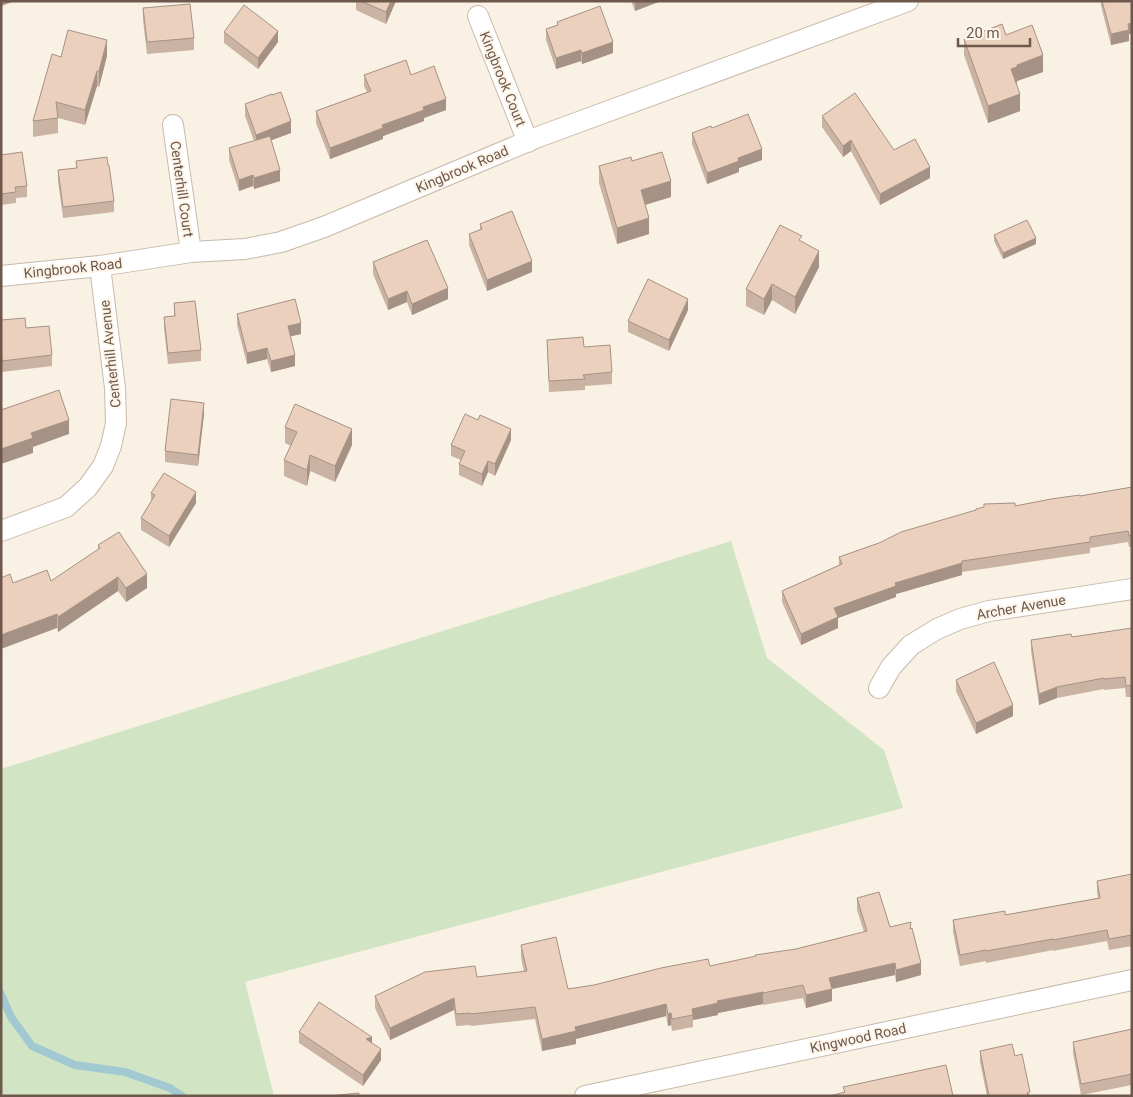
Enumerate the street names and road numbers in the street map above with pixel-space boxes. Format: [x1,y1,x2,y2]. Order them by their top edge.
street label: Kingbrook Court [477,29,530,129]
street label: Centerhill Court [167,140,197,238]
street label: Kingbrook Road [413,142,511,196]
street label: Kingbrook Road [23,255,123,281]
street label: Centerhill Avenue [96,299,124,409]
street label: Archer Avenue [975,591,1067,623]
street label: Kingwood Road [809,1020,907,1056]

